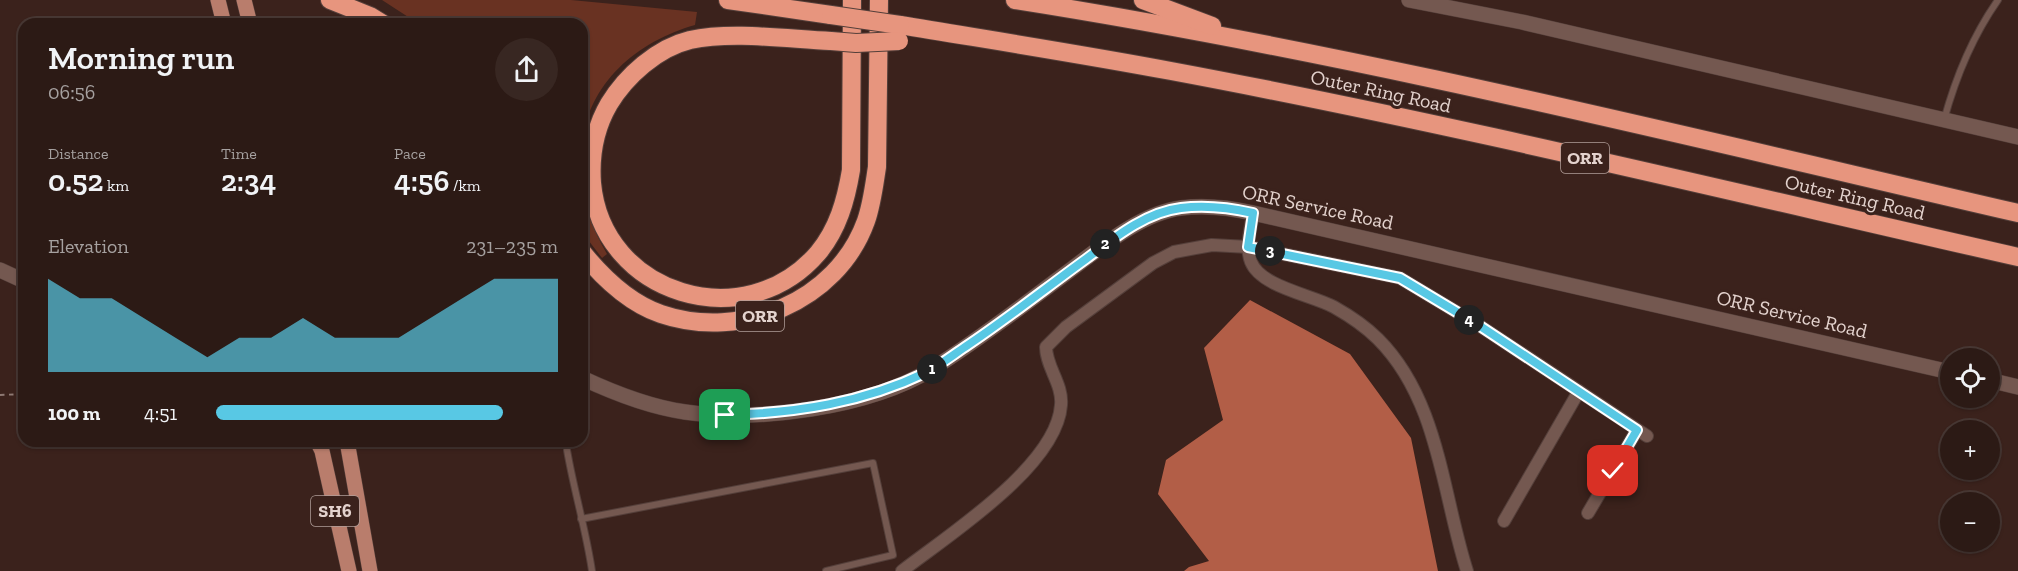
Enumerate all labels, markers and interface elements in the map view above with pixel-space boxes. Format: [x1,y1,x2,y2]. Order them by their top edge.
text: Morning run [48,38,234,77]
button: share [495,38,558,101]
street label: Outer Ring Road [1308,64,1454,118]
text: 06:56 [48,80,95,104]
road number: ORR [1561,143,1609,173]
text: Distance [48,144,109,163]
text: Time [221,144,257,163]
text: Pace [394,144,426,163]
text: 0.52 [48,163,103,199]
text: 2:34 [221,163,276,199]
text: 4:56 [394,163,449,199]
street label: Outer Ring Road [1783,169,1927,225]
text: km [103,176,129,195]
text: /km [449,176,481,195]
street label: ORR Service Road [1240,179,1396,235]
pin: 2 [1090,229,1120,259]
text: Elevation [48,234,129,258]
text: 231–235 m [466,234,558,258]
text: 2 [1101,234,1109,253]
pin: 3 [1255,236,1285,266]
text: 3 [1266,241,1274,260]
street label: ORR Service Road [1714,285,1870,343]
road number: ORR [736,301,784,331]
pin: 4 [1454,305,1484,335]
text: 4 [1464,310,1474,329]
map controls [1940,348,2000,552]
button: locate [1940,348,2000,408]
pin: 1 [917,354,947,384]
text: 1 [929,359,935,378]
pin [699,389,750,440]
icon: arrive [708,398,741,431]
text: 100 m [48,401,100,425]
text: 4:51 [144,401,177,425]
button: + [1940,420,2000,480]
pin [1587,445,1638,496]
icon: check [1596,454,1629,487]
button: − [1940,492,2000,552]
road number: SH6 [311,496,359,526]

